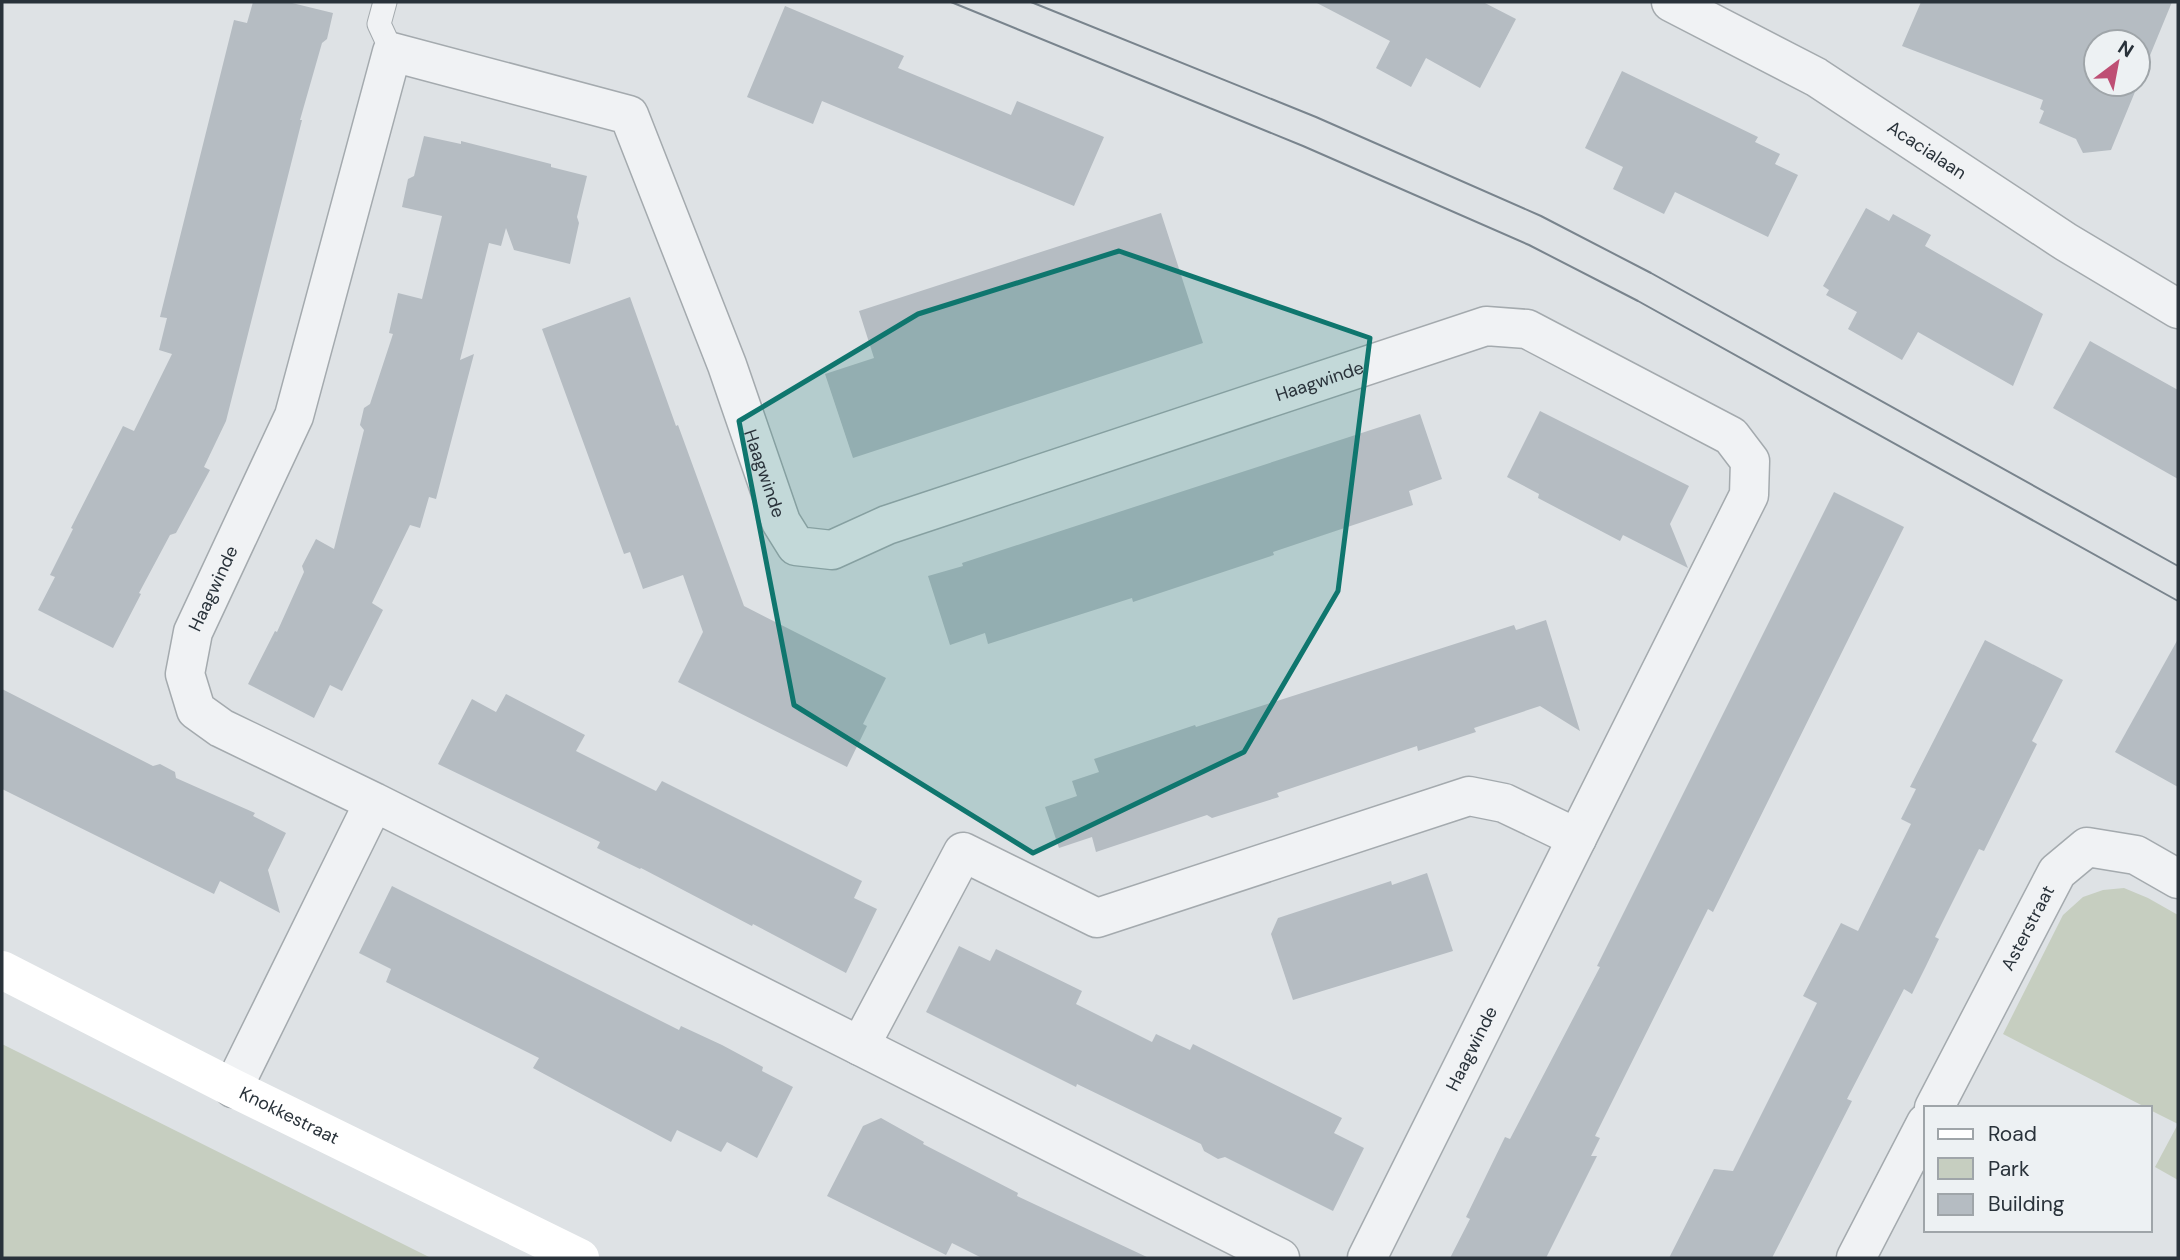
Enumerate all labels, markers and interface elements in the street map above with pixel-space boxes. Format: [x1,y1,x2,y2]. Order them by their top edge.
north arrow [2082,28,2152,98]
text: N [2113,35,2138,63]
street label: Acacialaan [1883,115,1971,185]
street label: Haagwinde [1272,355,1367,407]
street label: Haagwinde [738,426,791,521]
street label: Haagwinde [183,542,244,635]
street label: Asterstraat [1996,881,2060,975]
street label: Haagwinde [1440,1002,1503,1095]
street label: Knokkestraat [235,1081,343,1150]
legend [1924,1106,2152,1232]
text: Road [1988,1120,2037,1148]
text: Park [1988,1155,2030,1183]
text: Building [1988,1190,2065,1218]

